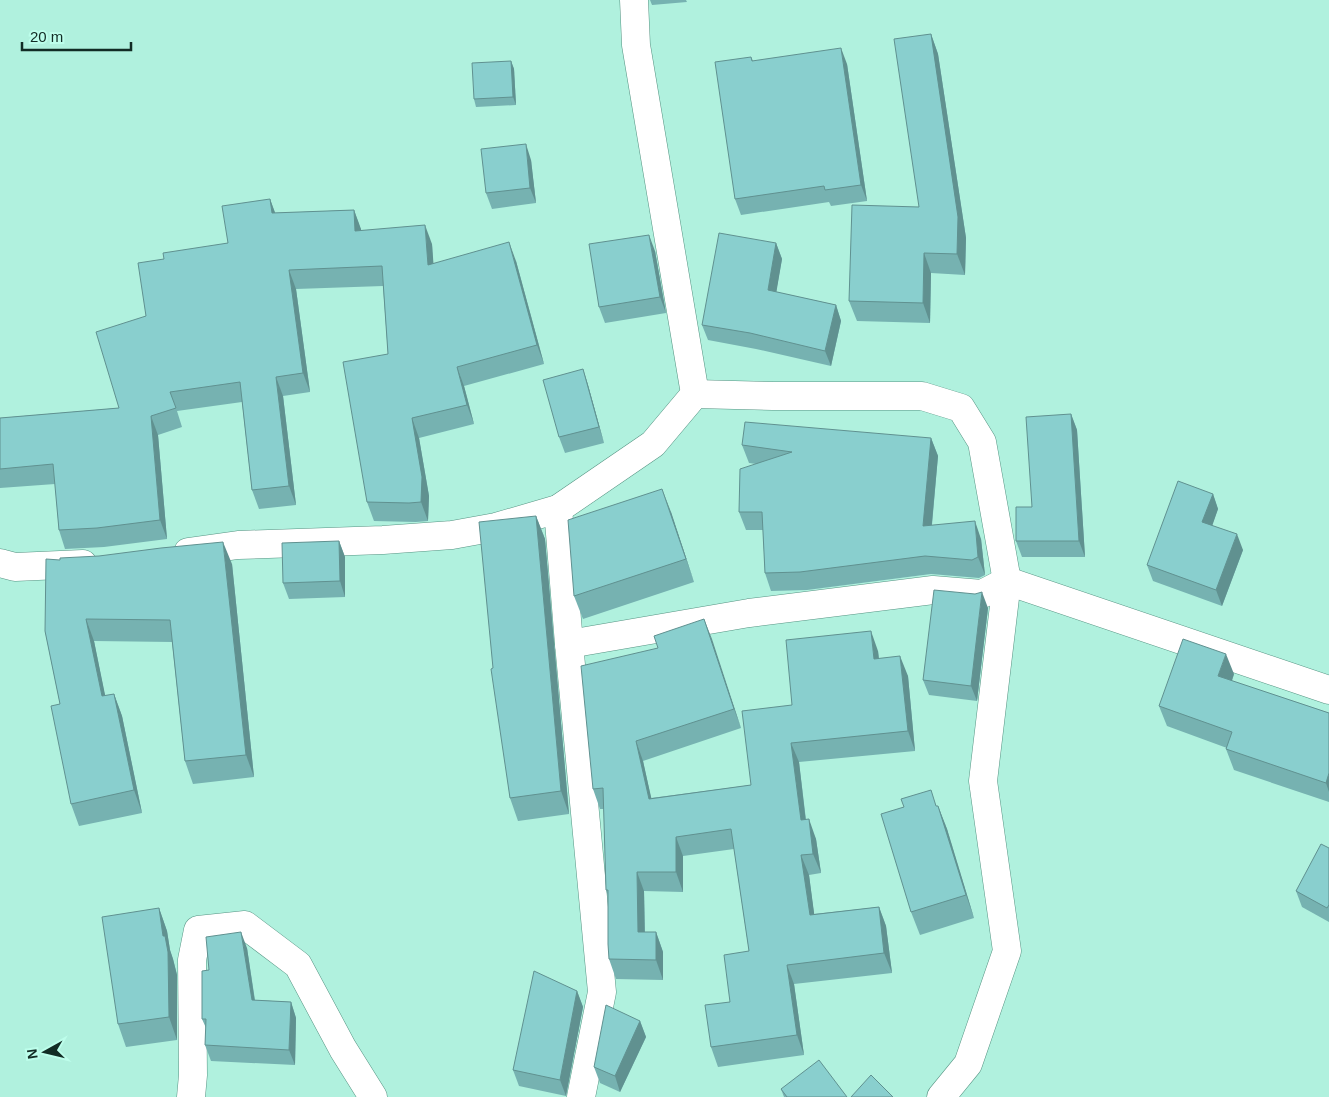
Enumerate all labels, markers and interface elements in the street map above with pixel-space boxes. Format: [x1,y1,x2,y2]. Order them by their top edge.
scale bar [22,20,131,52]
text: 20 m [30,28,63,45]
north arrow [20,1027,70,1077]
text: N [23,1048,41,1060]

